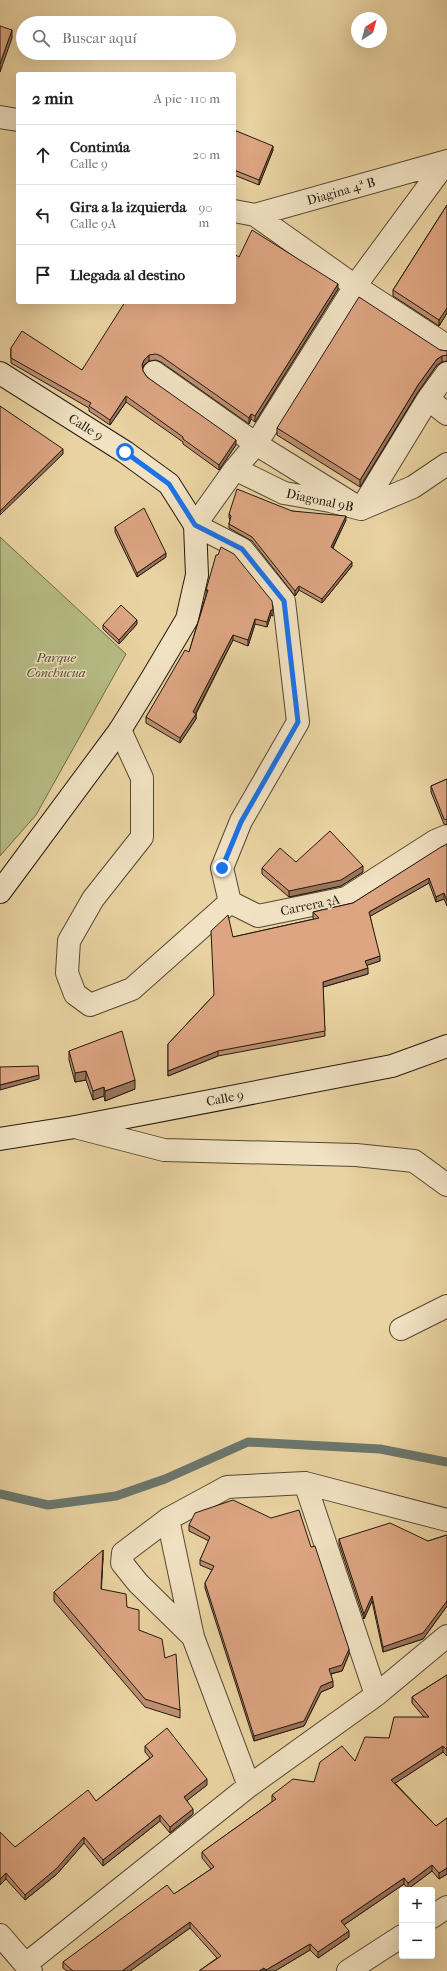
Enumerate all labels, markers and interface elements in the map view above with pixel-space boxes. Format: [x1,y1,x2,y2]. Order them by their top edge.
north arrow [351,12,387,48]
search box [16,16,236,60]
icon: search [30,27,52,49]
text: Buscar aquí [62,29,137,47]
text: 2 min [32,88,73,108]
text: A pie · 110 m [153,91,220,106]
text: Continúa [70,138,130,156]
icon: ahead [32,144,54,166]
text: 20 m [193,147,220,162]
text: Calle 9 [70,156,108,171]
street label: Diagina 4ª B [305,174,377,208]
text: Gira a la izquierda [70,198,186,216]
text: 90 m [198,200,212,230]
icon: left [32,204,54,226]
text: Calle 9A [70,216,116,231]
icon: arrive [32,264,54,286]
text: Llegada al destino [70,266,185,284]
street label: Calle 9 [66,411,106,443]
route start [116,443,134,461]
street label: Diagonal 9B [285,486,355,514]
park label: Parque Conchucua [26,650,86,680]
route end [213,859,231,877]
street label: Carrera 3A [279,891,342,919]
street label: Calle 9 [205,1087,245,1109]
map controls [399,1887,435,1959]
button: + [399,1887,435,1923]
button: − [399,1923,435,1959]

